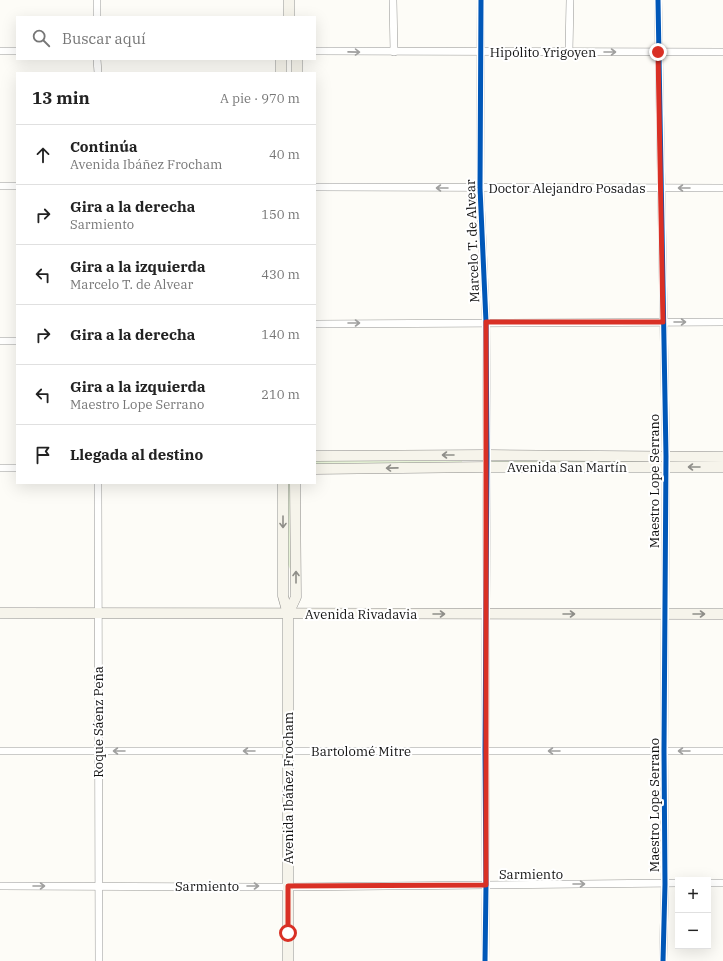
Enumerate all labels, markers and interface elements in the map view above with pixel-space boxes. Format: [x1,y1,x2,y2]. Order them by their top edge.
search box [16,16,316,60]
icon: search [30,27,52,49]
text: Buscar aquí [62,29,146,48]
route end [649,43,667,61]
street label: Hipólito Yrigoyen [490,44,596,61]
one-way arrow [347,48,360,56]
one-way arrow [603,48,616,56]
text: 13 min [32,87,90,109]
text: A pie · 970 m [220,90,300,107]
text: Continúa [70,137,137,156]
icon: ahead [32,144,54,166]
text: 40 m [269,146,300,163]
text: Avenida Ibáñez Frocham [70,156,222,173]
street label: Marcelo T. de Alvear [462,179,483,303]
street label: Doctor Alejandro Posadas [488,180,646,197]
one-way arrow [436,184,449,192]
one-way arrow [678,184,691,192]
text: Gira a la derecha [70,197,195,216]
icon: right [32,204,54,226]
text: 150 m [261,206,300,223]
text: Sarmiento [70,216,134,233]
text: Gira a la izquierda [70,257,206,276]
icon: left [32,264,54,286]
text: 430 m [261,266,300,283]
text: Marcelo T. de Alvear [70,276,193,293]
one-way arrow [673,318,686,326]
one-way arrow [347,319,360,327]
icon: right [32,324,54,346]
text: Gira a la derecha [70,325,195,344]
text: 140 m [261,326,300,343]
text: Gira a la izquierda [70,377,206,396]
icon: left [32,384,54,406]
text: 210 m [261,386,300,403]
text: Maestro Lope Serrano [70,396,204,413]
street label: Maestro Lope Serrano [646,414,663,548]
icon: arrive [32,444,54,466]
text: Llegada al destino [70,445,203,464]
one-way arrow [442,451,455,459]
street label: Avenida San Martín [507,459,627,476]
one-way arrow [688,463,701,471]
one-way arrow [386,464,399,472]
one-way arrow [279,515,287,528]
one-way arrow [292,571,300,584]
street label: Avenida Rivadavia [305,606,417,623]
one-way arrow [432,610,445,618]
one-way arrow [562,610,575,618]
one-way arrow [692,610,705,618]
street label: Roque Sáenz Peña [90,666,107,778]
street label: Avenida Ibáñez Frocham [280,712,297,864]
street label: Maestro Lope Serrano [646,738,663,872]
street label: Bartolomé Mitre [311,743,411,760]
one-way arrow [113,747,126,755]
one-way arrow [243,747,256,755]
one-way arrow [548,747,561,755]
one-way arrow [678,747,691,755]
street label: Sarmiento [499,866,563,883]
map controls [675,877,711,949]
button: + [675,877,711,913]
street label: Sarmiento [175,878,239,895]
one-way arrow [572,880,585,888]
one-way arrow [32,882,45,890]
one-way arrow [246,882,259,890]
button: − [675,913,711,949]
route start [279,924,297,942]

